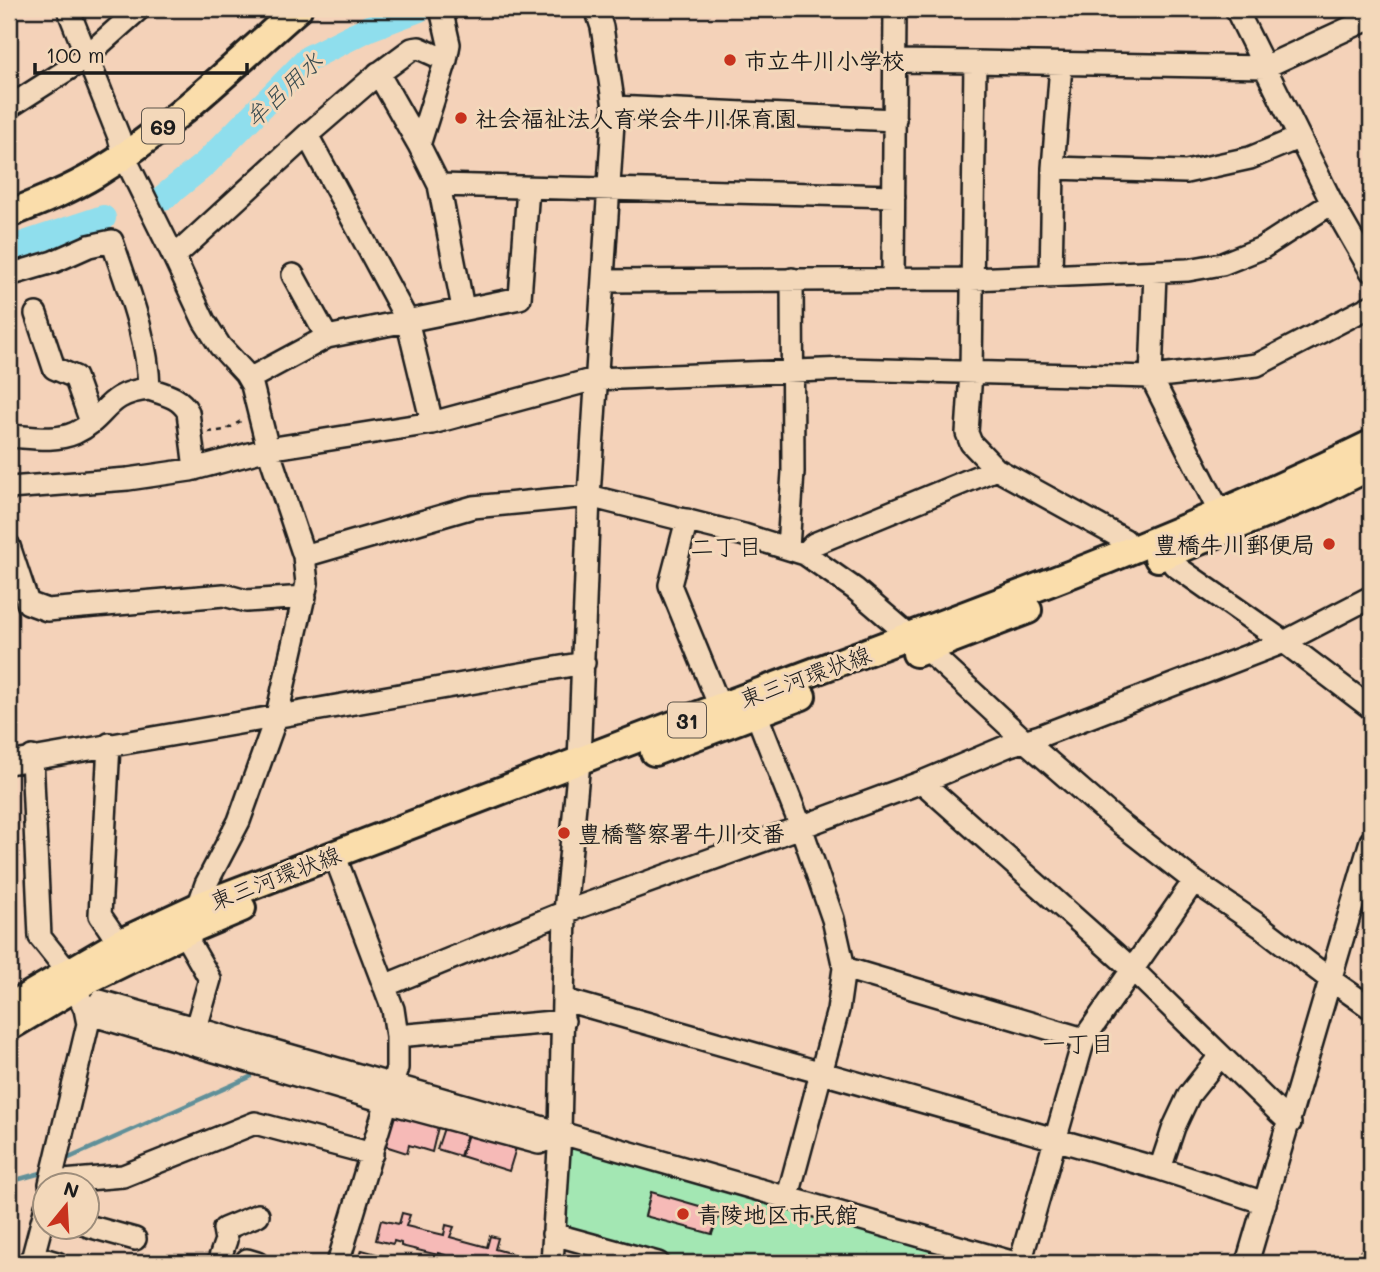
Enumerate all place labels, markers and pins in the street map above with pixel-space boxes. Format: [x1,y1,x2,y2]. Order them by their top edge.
place label: 市立牛川小学校 [744,45,905,75]
marker: 市立牛川小学校 [722,52,738,68]
place label: 社会福祉法人育栄会牛川保育園 [475,103,797,133]
marker: 社会福祉法人育栄会牛川保育園 [453,110,469,126]
place label: 豊橋牛川郵便局 [1154,529,1315,559]
marker: 豊橋牛川郵便局 [1321,536,1337,552]
place label: 豊橋警察署牛川交番 [578,818,785,848]
marker: 豊橋警察署牛川交番 [556,825,572,841]
place label: 青陵地区市民館 [697,1199,858,1229]
marker: 青陵地区市民館 [675,1206,691,1222]

